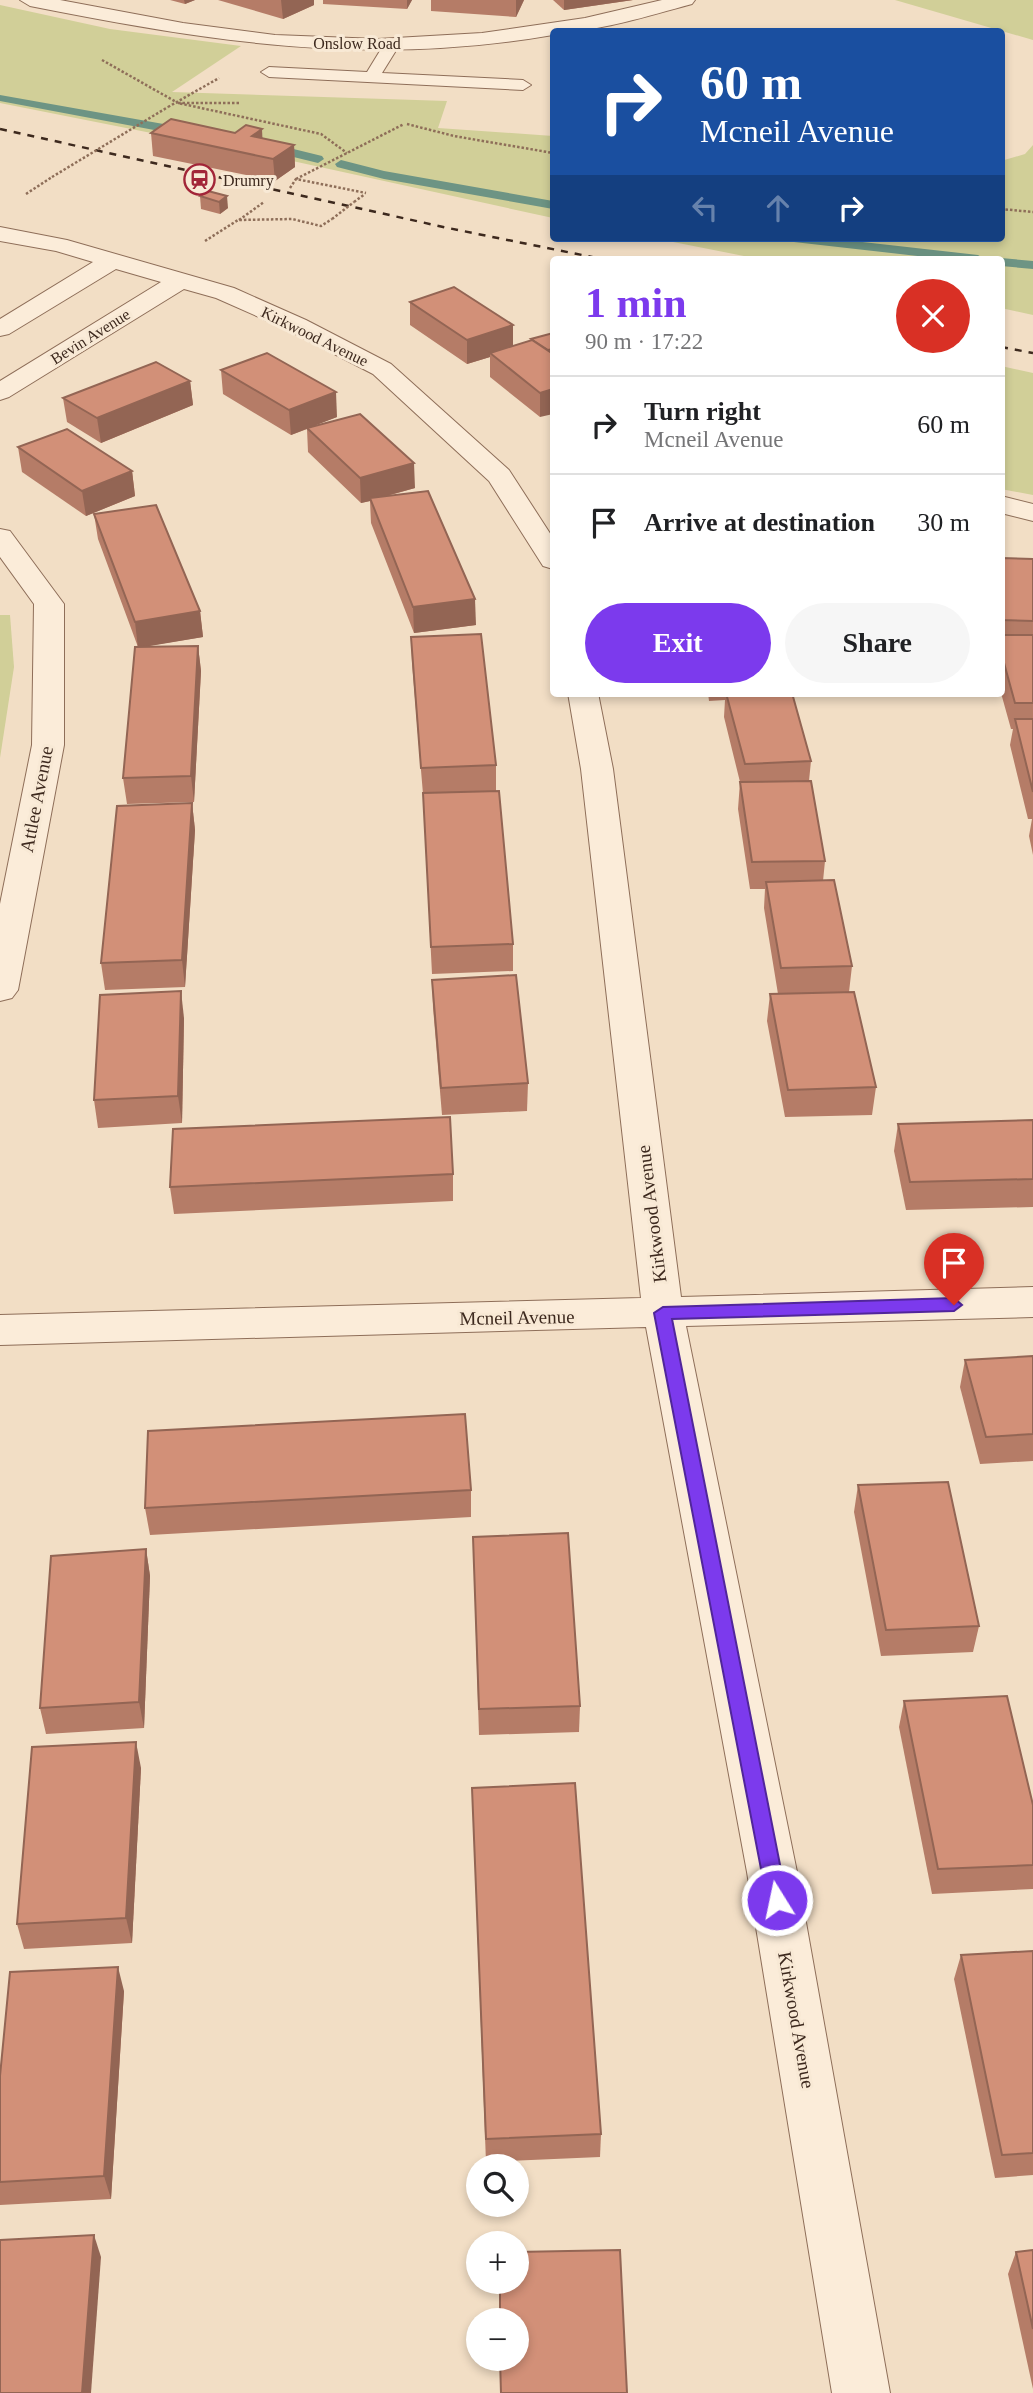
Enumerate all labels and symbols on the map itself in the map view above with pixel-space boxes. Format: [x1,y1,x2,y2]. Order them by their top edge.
street label: Onslow Road [313,35,401,52]
station icon: Drumry [183,163,217,197]
place label: Drumry [223,172,274,190]
street label: Kirkwood Avenue [259,303,371,370]
street label: Bevin Avenue [48,305,133,367]
street label: Attlee Avenue [16,744,57,854]
street label: Kirkwood Avenue [633,1144,670,1284]
pin [924,1233,984,1305]
street label: Mcneil Avenue [459,1306,575,1329]
position arrow [740,1863,814,1937]
street label: Kirkwood Avenue [774,1950,819,2090]

